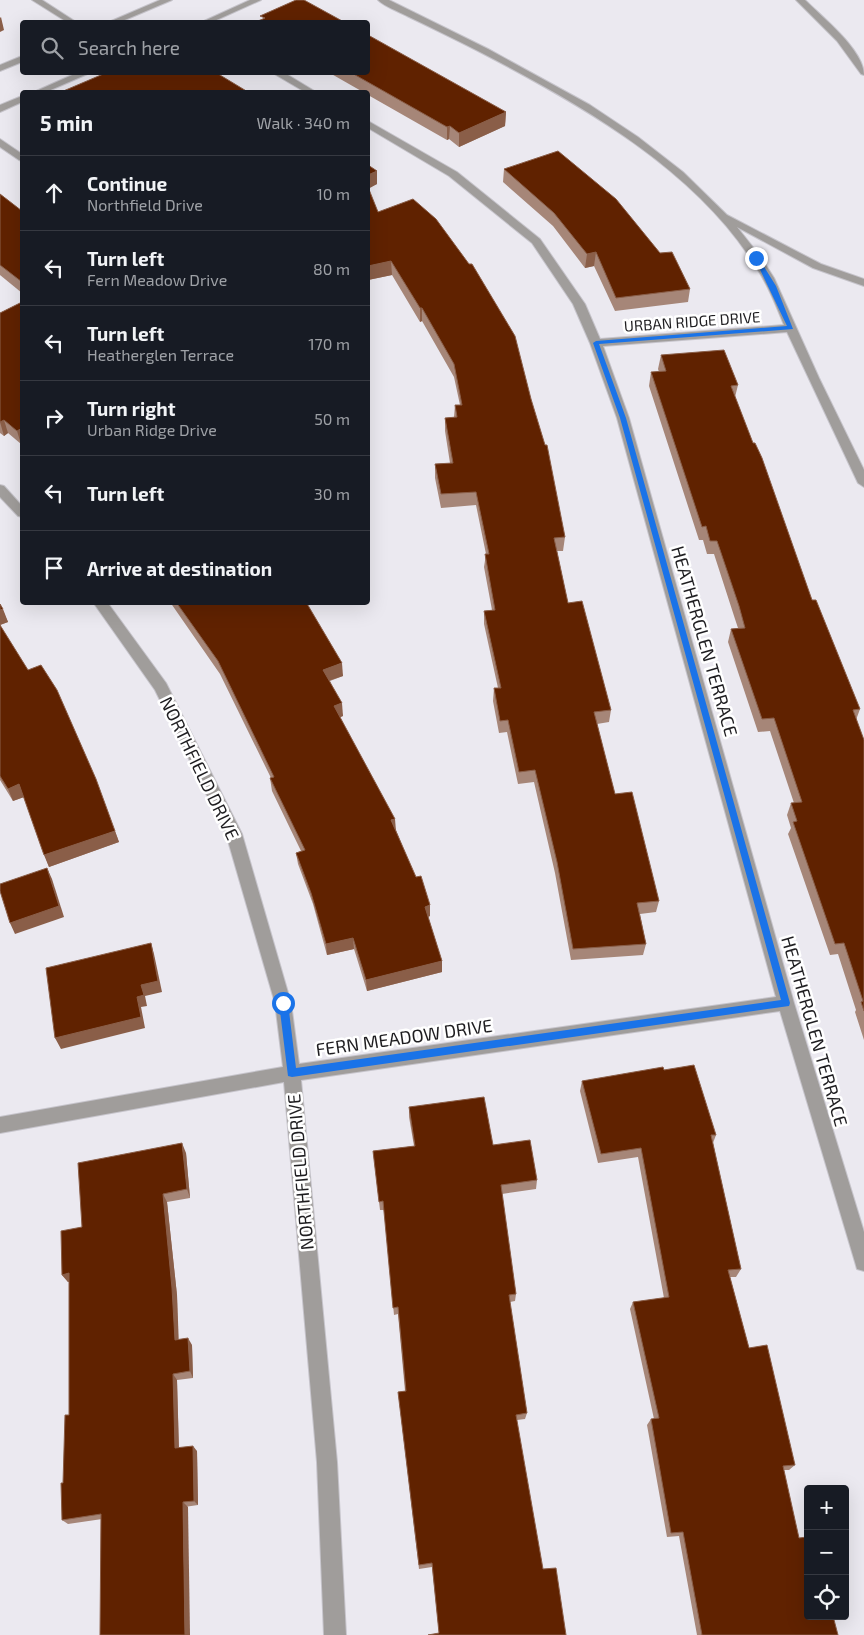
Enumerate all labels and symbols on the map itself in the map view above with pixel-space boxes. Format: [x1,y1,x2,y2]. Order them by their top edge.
route end [745,247,768,270]
street label: URBAN RIDGE DRIVE [623,307,761,335]
street label: HEATHERGLEN TERRACE [667,543,743,739]
street label: NORTHFIELD DRIVE [156,693,244,843]
street label: HEATHERGLEN TERRACE [777,933,853,1129]
route start [272,992,295,1015]
street label: FERN MEADOW DRIVE [314,1014,494,1060]
street label: NORTHFIELD DRIVE [282,1093,318,1251]

